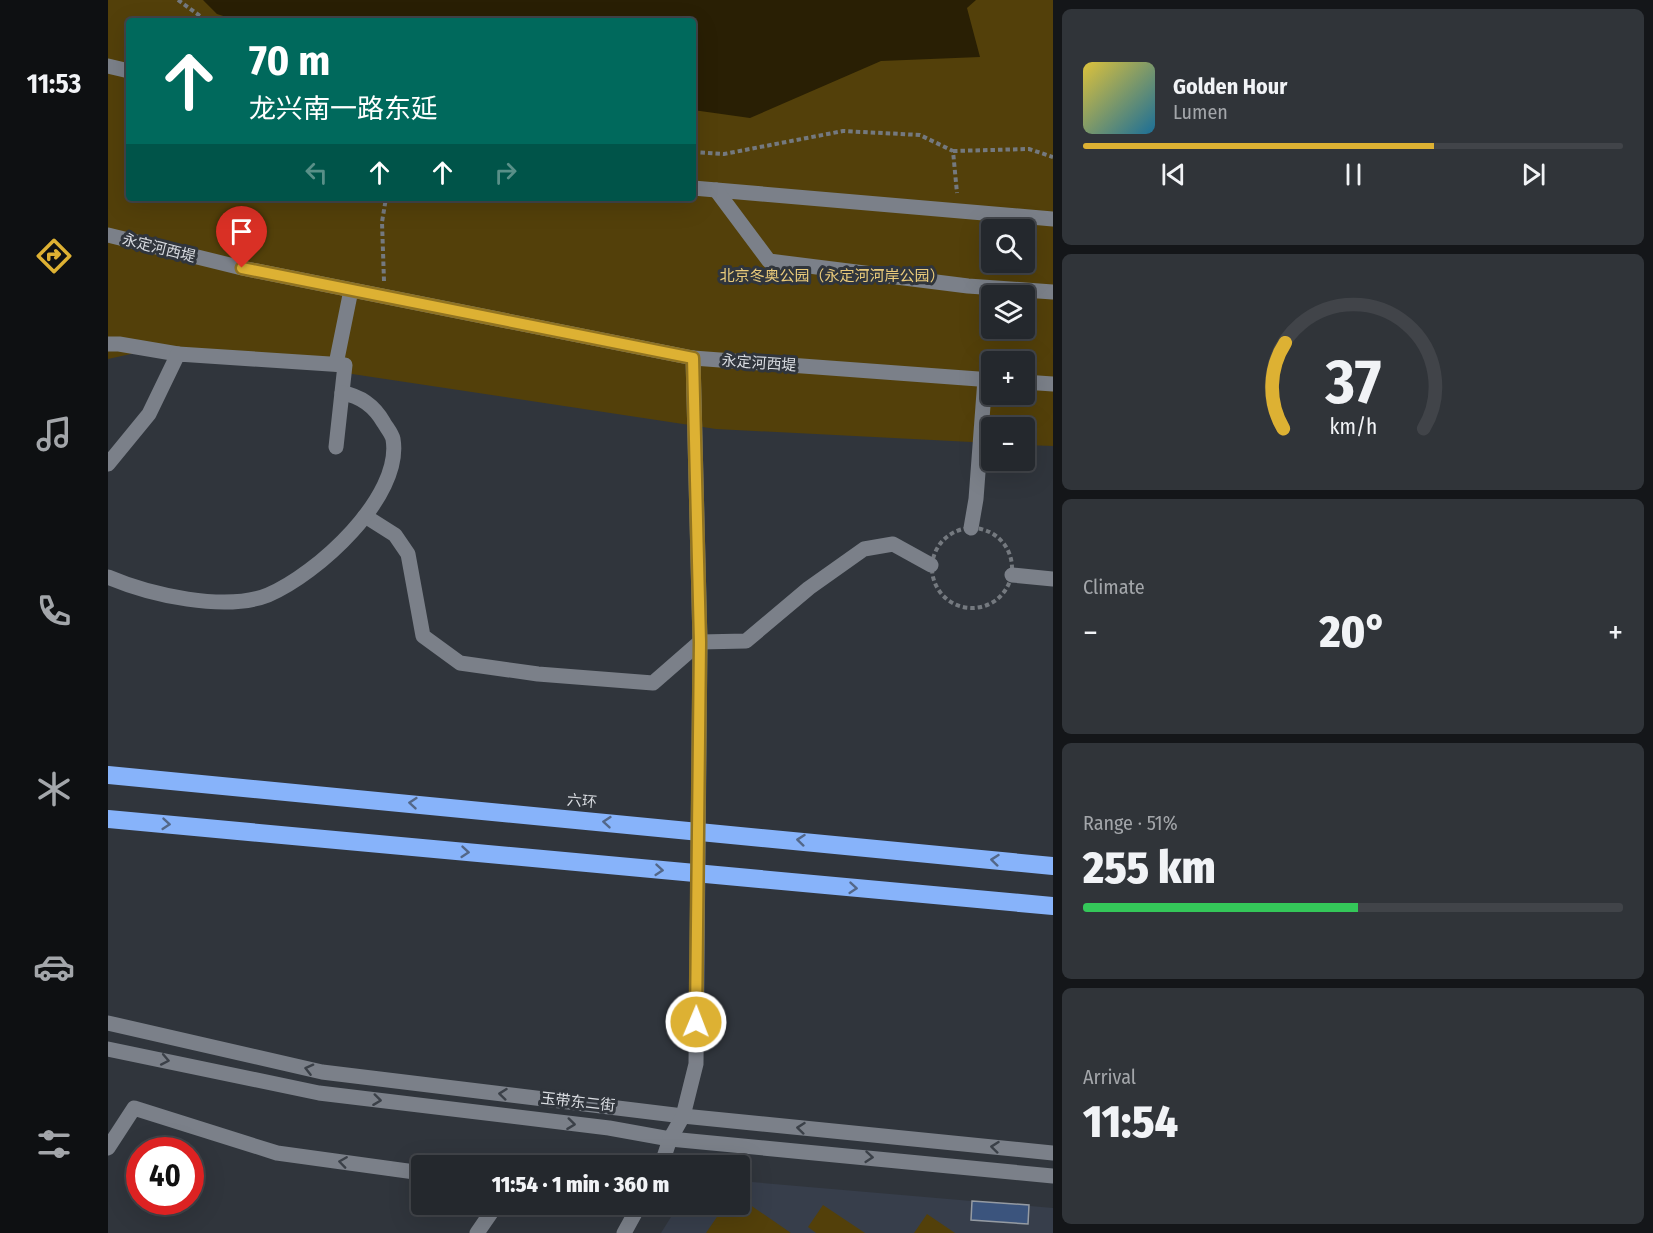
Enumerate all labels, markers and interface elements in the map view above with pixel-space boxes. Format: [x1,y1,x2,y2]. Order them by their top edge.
text: 70 m [249,36,330,86]
icon: ahead [150,42,228,120]
text: 11:53 [27,68,81,100]
text: Golden Hour [1173,73,1287,100]
text: 龙兴南一路东延 [249,93,438,125]
text: Lumen [1173,100,1228,124]
icon: left [300,156,333,189]
icon: ahead [363,156,396,189]
icon: ahead [426,156,459,189]
icon: right [489,156,522,189]
icon: previous [1157,158,1190,191]
icon: pause [1337,158,1370,191]
icon: next [1517,158,1550,191]
pin [216,206,267,268]
icon: arrive [225,215,258,248]
map controls [981,219,1035,471]
button: search [981,219,1035,273]
street label: 永定河西堤 [120,230,198,266]
icon: directions [33,235,75,277]
park label: 北京冬奥公园（永定河河岸公园） [719,267,945,285]
button: layers [981,285,1035,339]
text: 37 [1324,345,1381,420]
street label: 永定河西堤 [721,351,797,375]
button: + [981,351,1035,405]
icon: music [33,413,75,455]
text: km/h [1329,414,1377,440]
button: − [981,417,1035,471]
text: Climate [1083,575,1145,599]
icon: phone [33,590,75,632]
text: 20° [1319,605,1386,659]
text: − [1083,613,1098,653]
text: + [1608,613,1623,653]
icon: climate [33,768,75,810]
street label: 六环 [566,791,598,811]
one-way arrow [408,797,417,810]
text: Range · 51% [1083,811,1178,835]
one-way arrow [602,816,611,829]
one-way arrow [162,818,171,831]
one-way arrow [796,834,805,847]
text: 255 km [1083,841,1216,895]
one-way arrow [460,845,470,858]
one-way arrow [990,854,999,867]
one-way arrow [655,863,664,876]
one-way arrow [849,881,858,894]
icon: car [33,946,75,988]
position arrow [664,990,728,1054]
one-way arrow [160,1053,170,1066]
one-way arrow [305,1064,315,1077]
text: Arrival [1083,1065,1136,1089]
one-way arrow [498,1088,507,1101]
street label: 玉带东二街 [540,1089,616,1115]
one-way arrow [373,1093,382,1106]
text: 11:54 [1083,1095,1178,1149]
one-way arrow [566,1117,576,1129]
one-way arrow [796,1122,805,1134]
icon: filters [33,1123,75,1165]
speed limit sign: 40 [126,1137,204,1215]
one-way arrow [990,1141,999,1154]
one-way arrow [864,1150,874,1163]
one-way arrow [338,1157,347,1169]
text: 11:54 · 1 min · 360 m [492,1171,669,1198]

